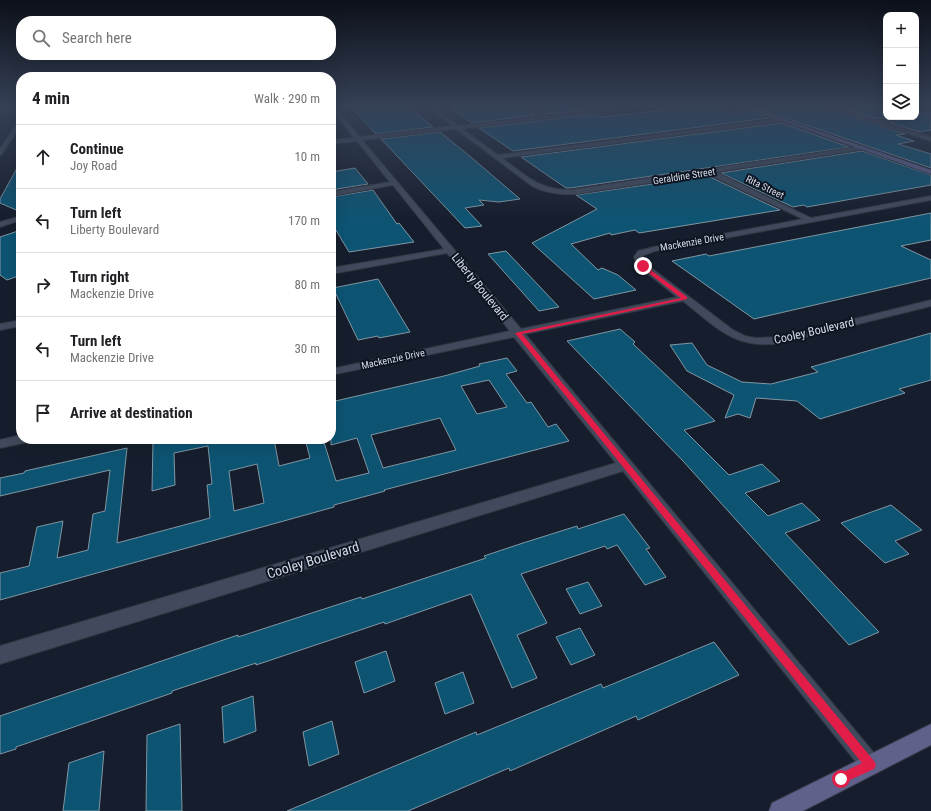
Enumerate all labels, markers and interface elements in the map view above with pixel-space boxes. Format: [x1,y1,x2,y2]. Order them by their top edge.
map controls [883,12,919,120]
button: + [883,12,919,48]
search box [16,16,336,60]
icon: search [30,27,52,49]
text: Search here [62,29,132,47]
button: − [883,48,919,84]
button: layers [883,84,919,120]
text: 4 min [32,88,70,108]
text: Walk · 290 m [254,91,320,106]
text: Continue [70,140,124,158]
icon: ahead [32,146,54,168]
text: 10 m [294,149,320,164]
text: Joy Road [70,158,117,173]
street label: Geraldine Street [652,166,716,186]
street label: Rita Street [744,173,786,201]
text: Turn left [70,204,121,222]
icon: left [32,210,54,232]
text: 170 m [288,213,320,228]
text: Liberty Boulevard [70,222,159,237]
street label: Mackenzie Drive [659,231,725,253]
street label: Liberty Boulevard [449,251,511,323]
route end [634,257,652,275]
text: Turn right [70,268,129,286]
icon: right [32,274,54,296]
text: 80 m [294,277,320,292]
text: Mackenzie Drive [70,286,154,301]
street label: Cooley Boulevard [773,315,856,347]
text: Turn left [70,332,121,350]
icon: left [32,338,54,360]
text: 30 m [294,341,320,356]
street label: Mackenzie Drive [360,347,426,371]
text: Mackenzie Drive [70,350,154,365]
icon: arrive [32,402,54,424]
text: Arrive at destination [70,404,193,422]
street label: Cooley Boulevard [265,538,361,582]
route start [832,770,850,788]

